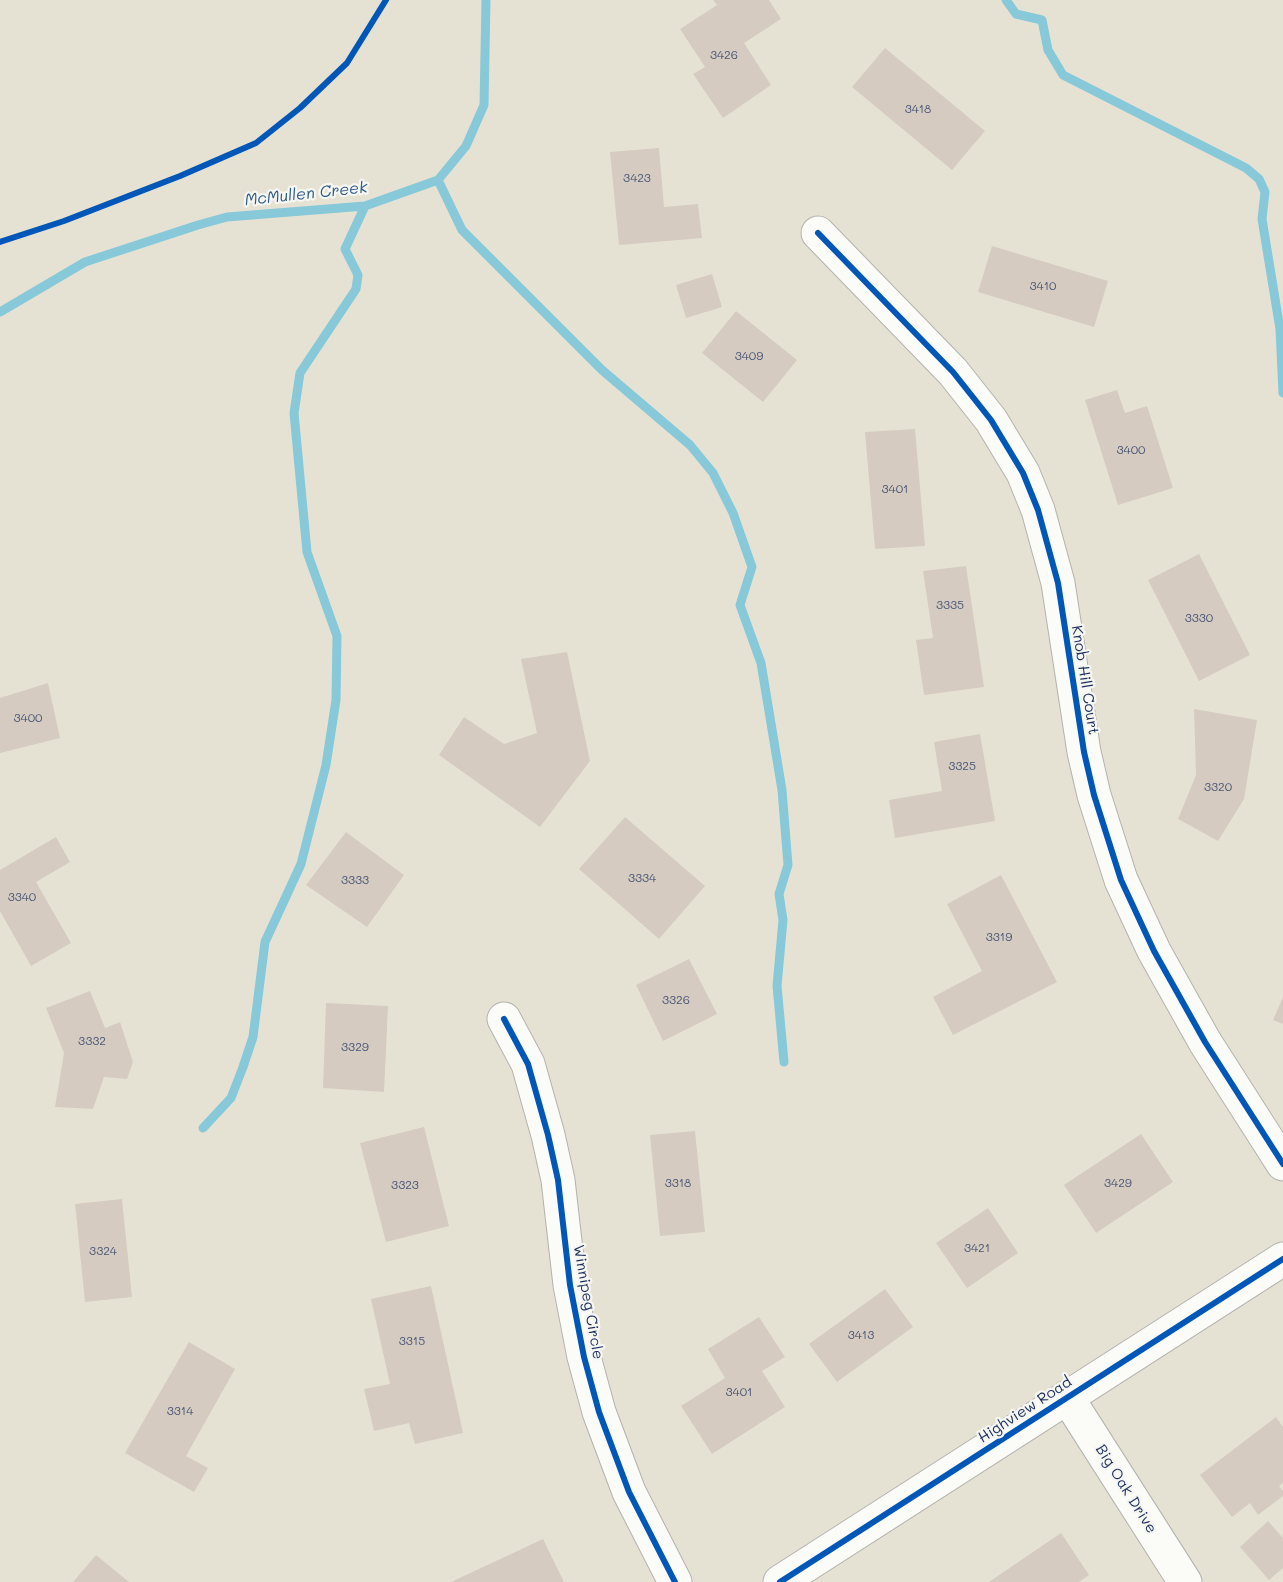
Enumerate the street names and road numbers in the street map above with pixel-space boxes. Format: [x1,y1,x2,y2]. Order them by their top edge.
street label: Knob Hill Court [1067,624,1103,736]
street label: Winnipeg Circle [569,1243,607,1361]
street label: Highview Road [975,1373,1075,1447]
street label: Big Oak Drive [1092,1441,1160,1537]

